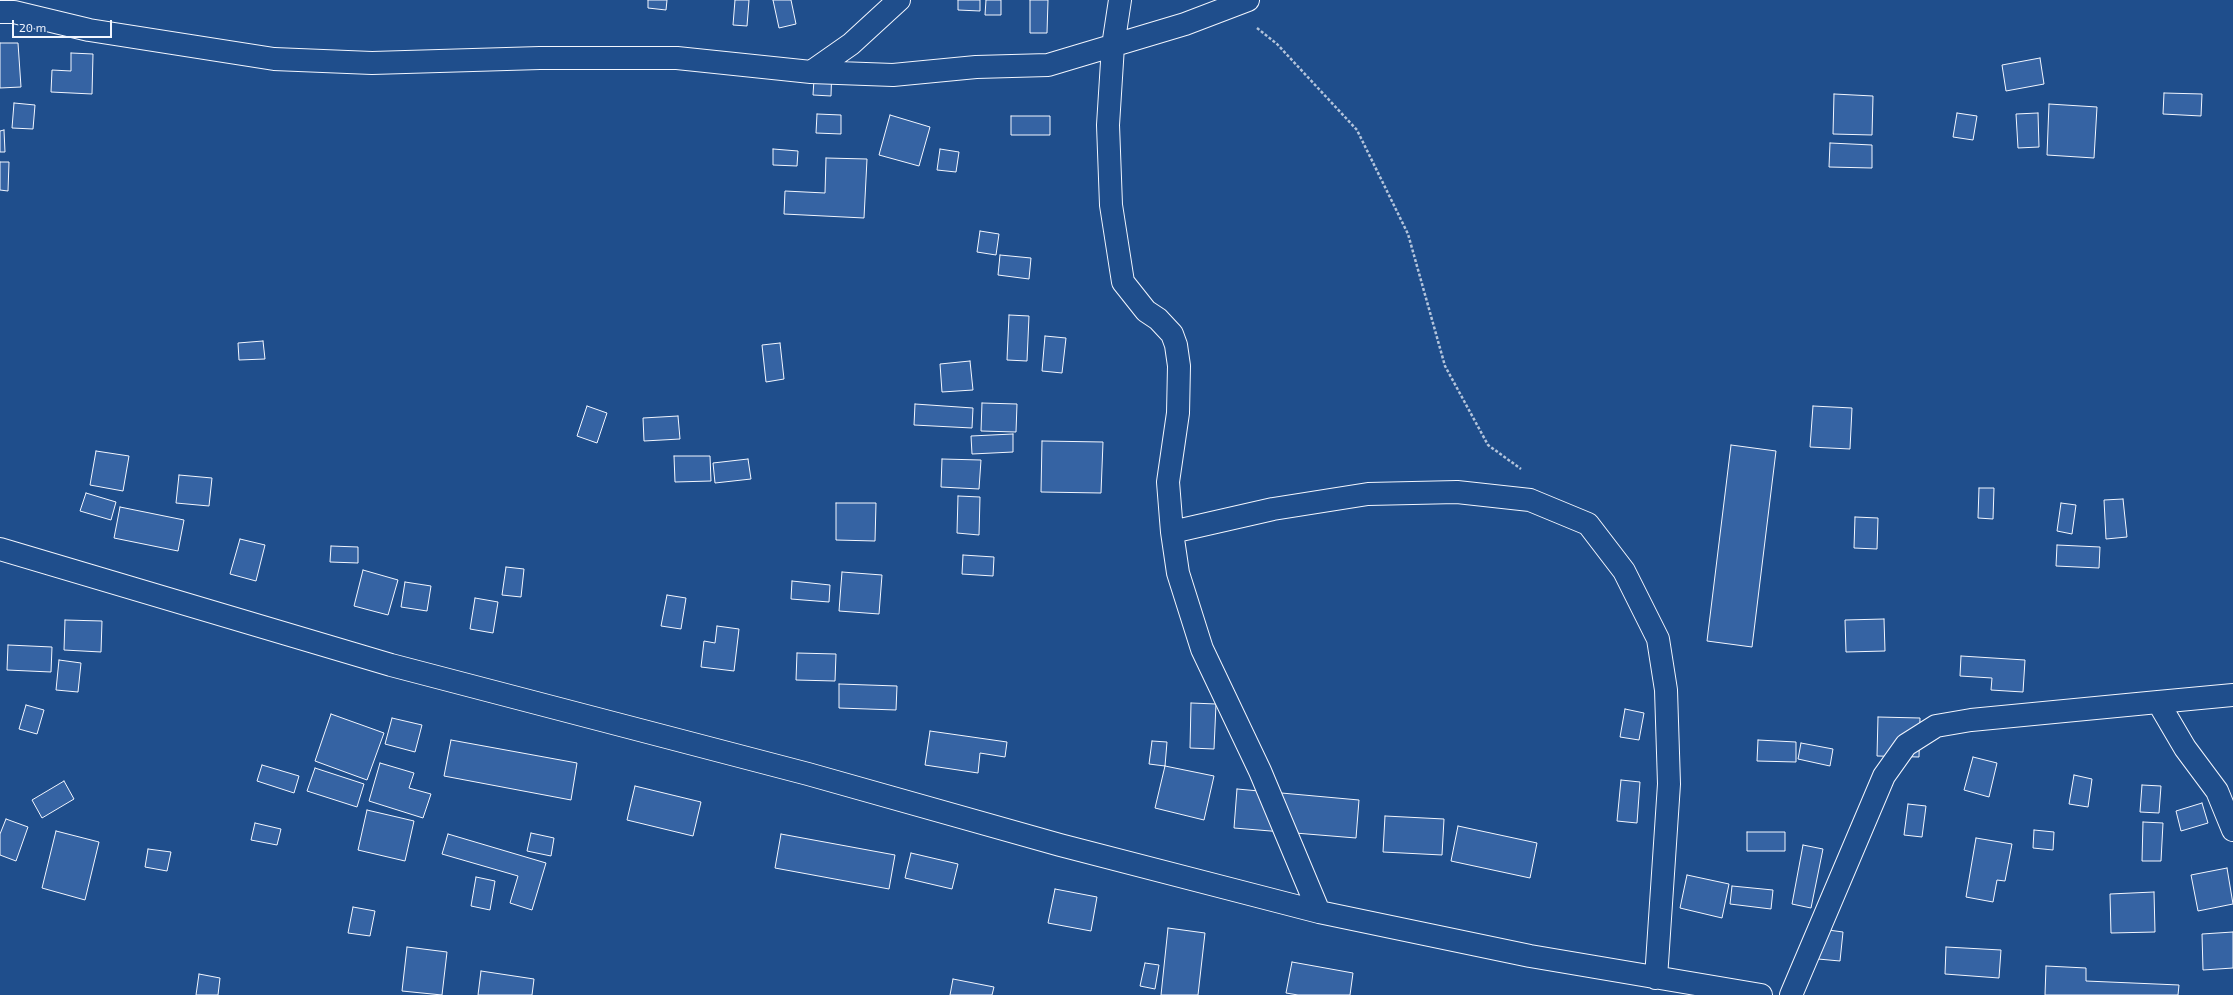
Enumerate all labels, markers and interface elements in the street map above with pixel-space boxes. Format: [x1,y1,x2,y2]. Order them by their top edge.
scale bar [14,12,114,38]
text: 20 m [19,20,46,34]

